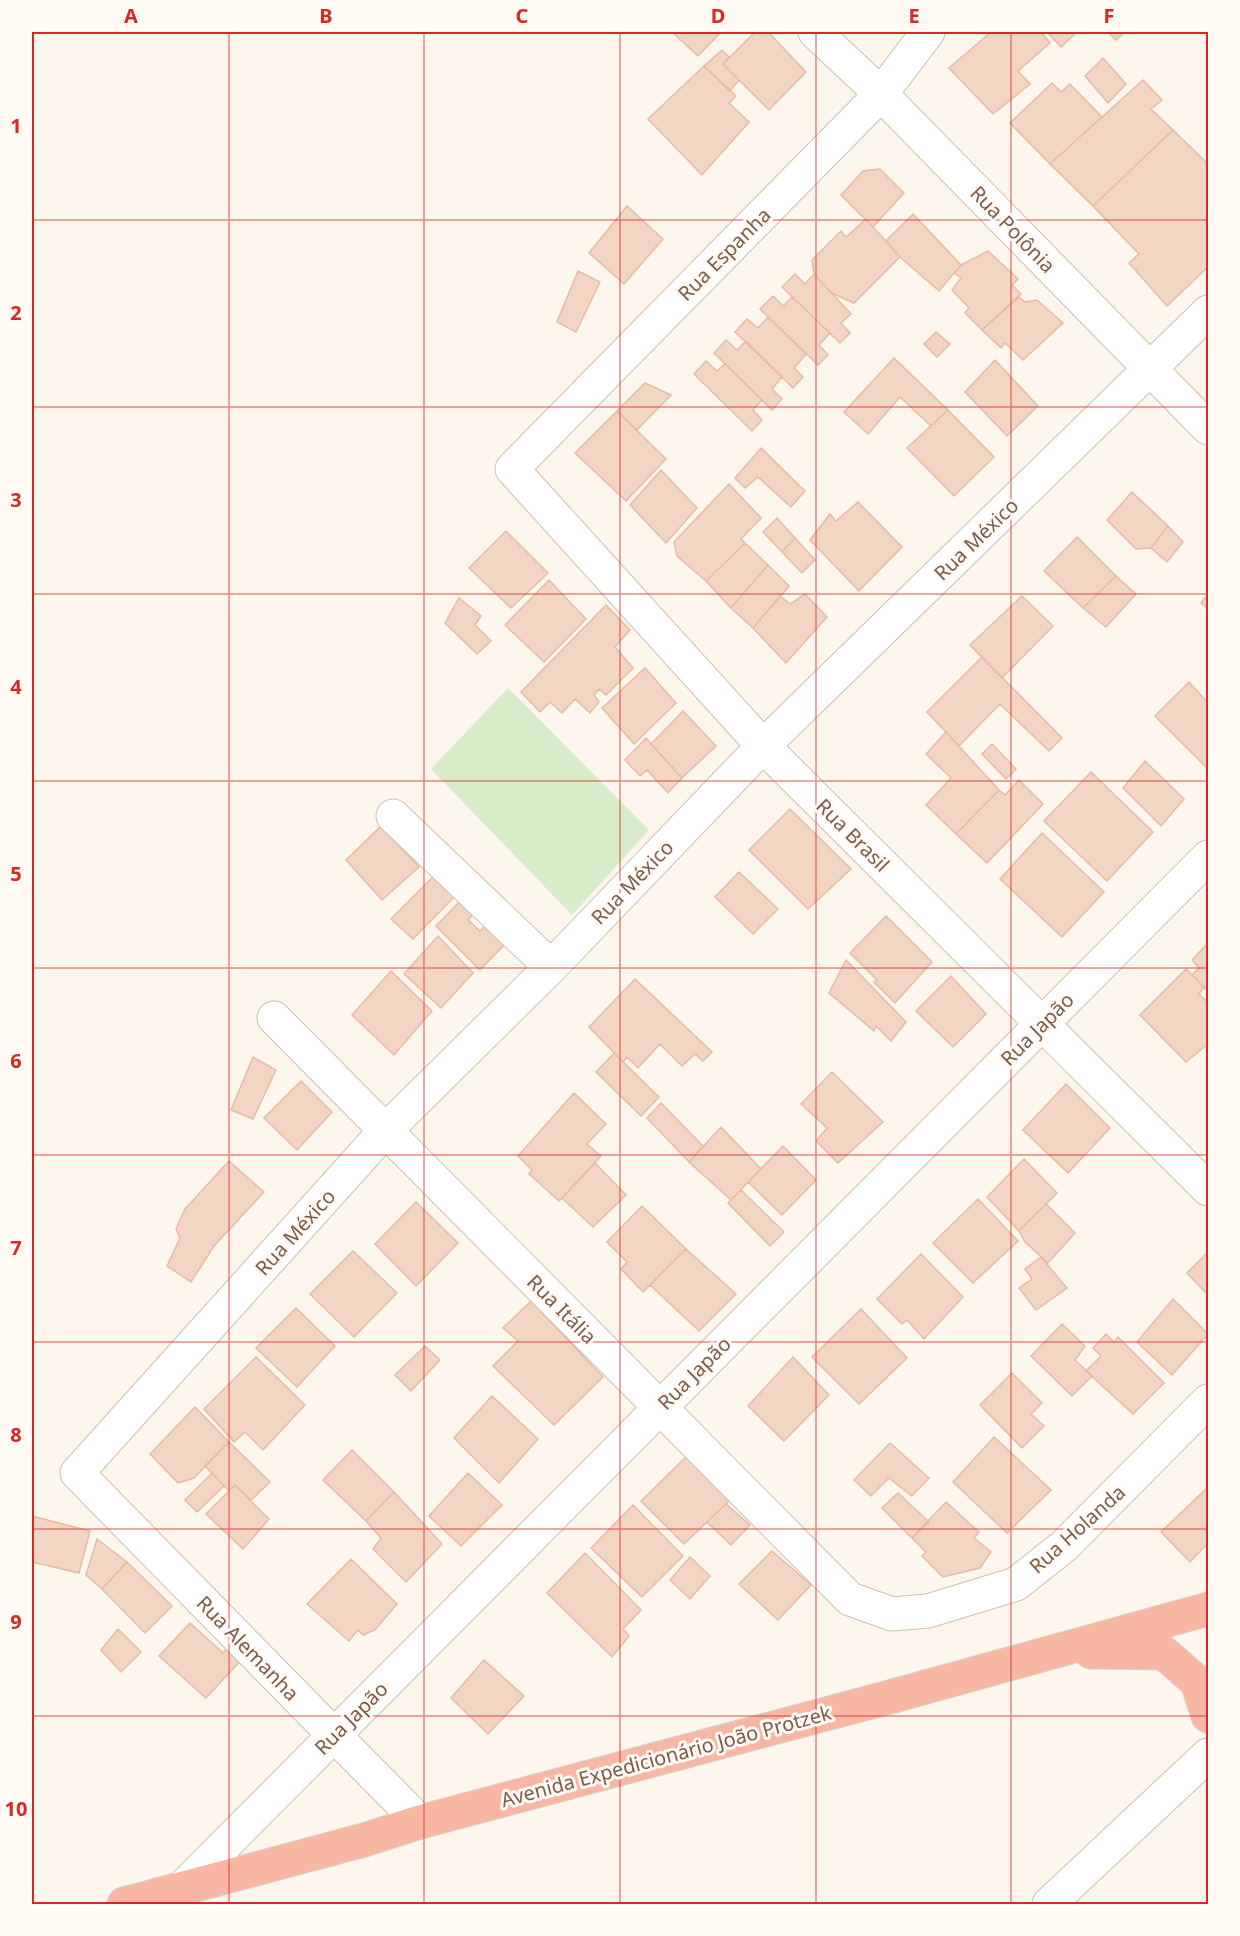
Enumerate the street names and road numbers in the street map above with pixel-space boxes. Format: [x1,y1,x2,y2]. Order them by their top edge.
street label: Rua Polônia [965,180,1061,278]
street label: Rua Espanha [672,202,776,306]
street label: Rua México [928,492,1024,586]
street label: Rua Brasil [811,793,895,877]
street label: Rua México [585,834,679,930]
street label: Rua Japão [994,986,1080,1072]
street label: Rua México [249,1183,341,1281]
street label: Rua Itália [521,1268,603,1350]
street label: Rua Japão [651,1330,737,1416]
street label: Rua Holanda [1023,1479,1131,1579]
street label: Rua Alemanha [191,1590,305,1706]
street label: Rua Japão [308,1675,394,1761]
street label: Avenida Expedicionário João Protzek [498,1699,835,1813]

